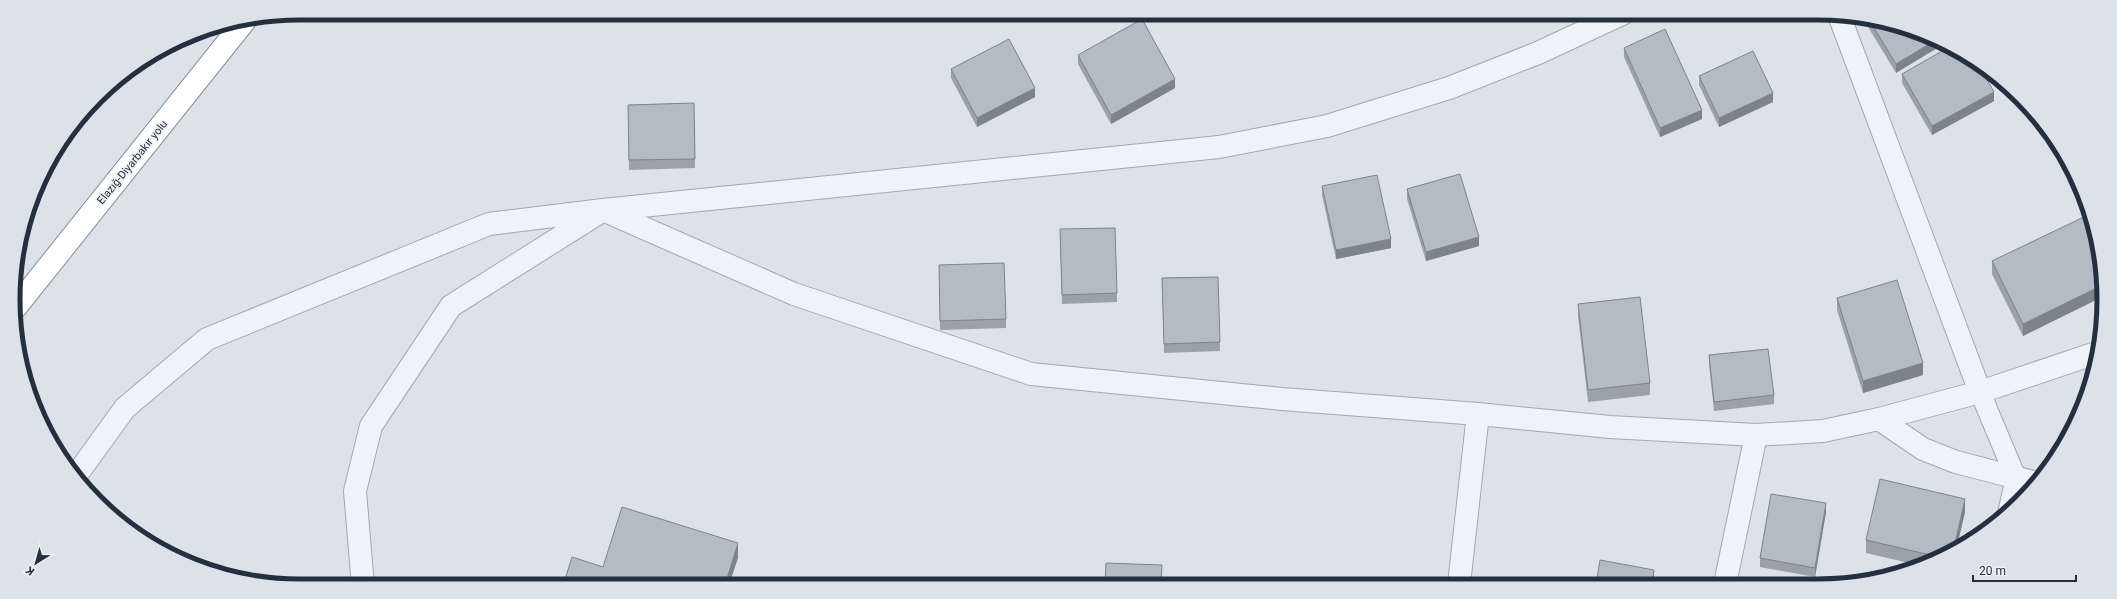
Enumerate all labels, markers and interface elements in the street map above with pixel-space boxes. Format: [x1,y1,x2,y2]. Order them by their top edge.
street label: Elazığ-Diyarbakır yolu [95,118,170,207]
north arrow [16,543,56,583]
scale bar [1973,557,2076,583]
text: K [23,563,37,578]
text: 20 m [1979,564,2006,578]

